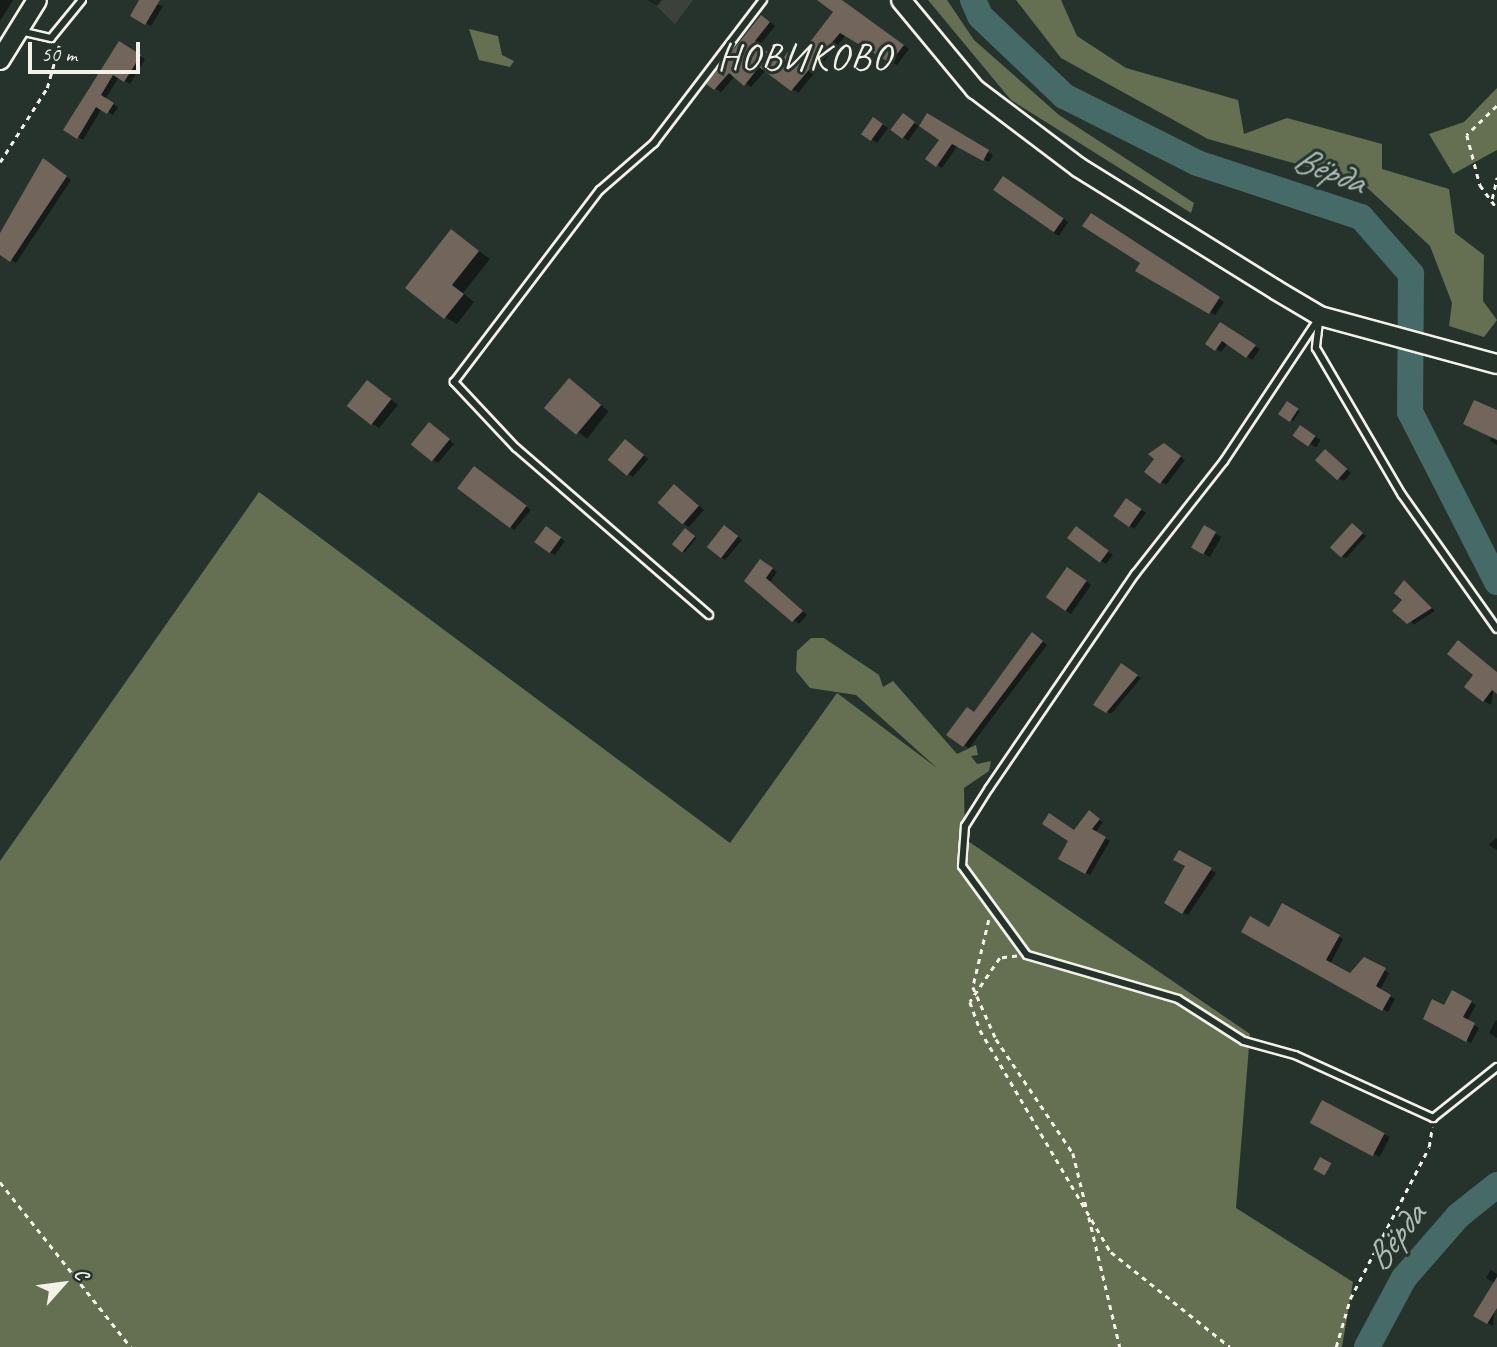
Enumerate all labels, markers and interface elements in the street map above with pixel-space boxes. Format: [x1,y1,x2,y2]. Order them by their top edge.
scale bar [32,28,144,72]
district label: НОВИКОВО [719,34,891,80]
text: 50 m [41,41,77,67]
water label: Вёрда [1287,136,1371,204]
water label: Вёрда [1355,1195,1435,1279]
north arrow [28,1249,98,1319]
text: С [69,1264,94,1284]

